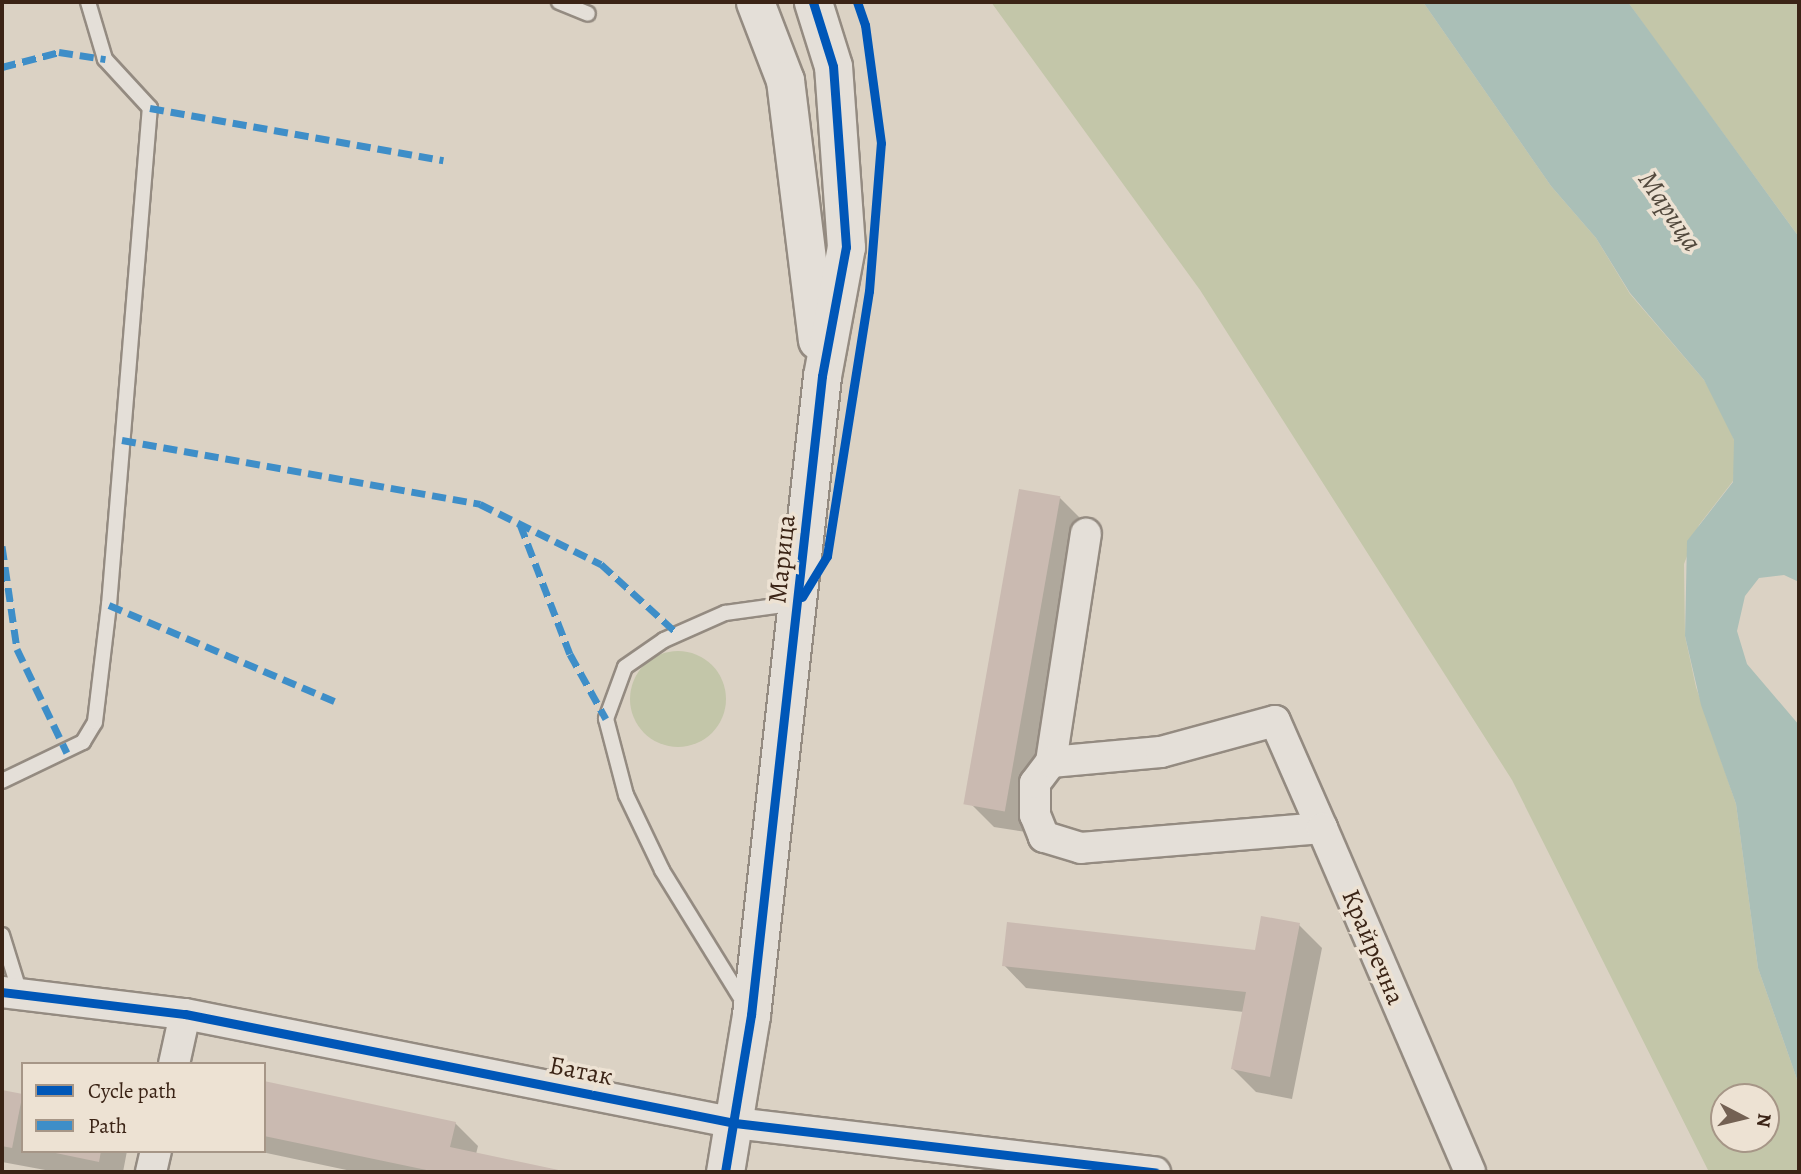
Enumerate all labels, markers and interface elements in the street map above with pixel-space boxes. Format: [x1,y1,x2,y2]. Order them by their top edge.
water label: Марица [1631,164,1709,258]
street label: Марица [762,513,802,605]
street label: Крайречна [1335,885,1411,1009]
street label: Батак [546,1050,616,1092]
legend [21,1062,266,1153]
text: Cycle path [88,1077,177,1105]
north arrow [1710,1083,1780,1153]
text: Path [88,1112,127,1140]
text: N [1750,1112,1778,1129]

